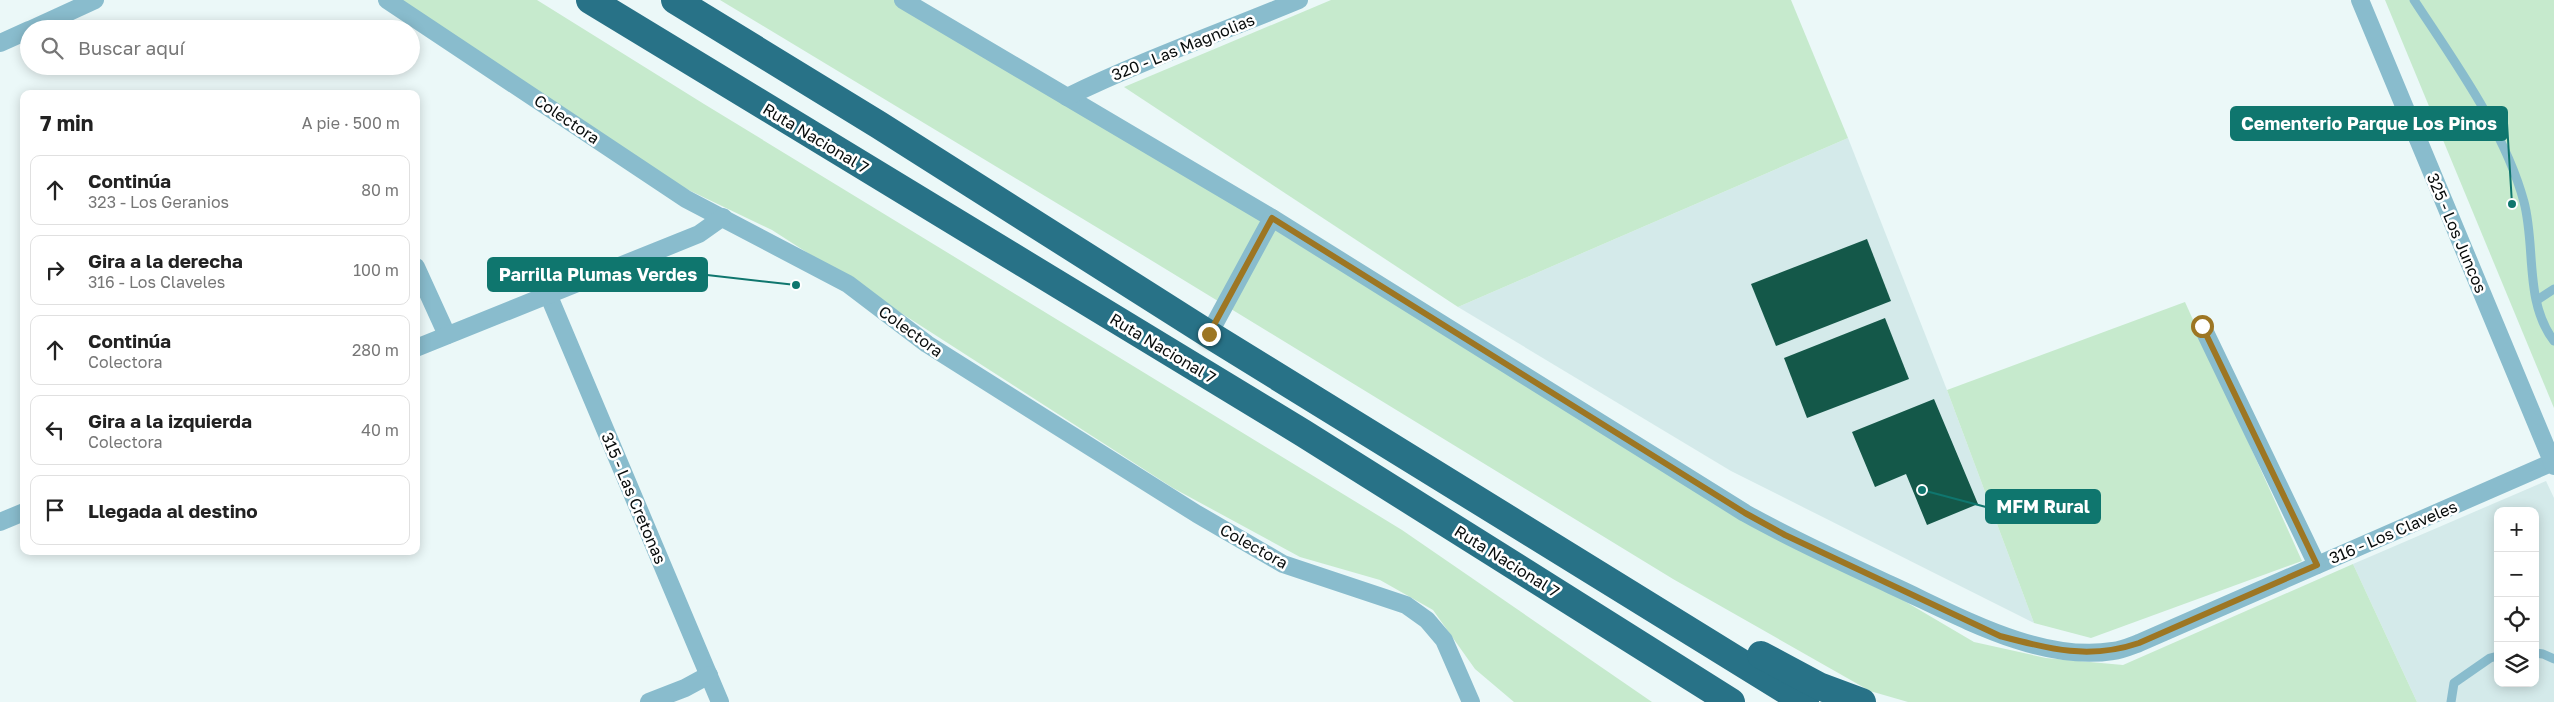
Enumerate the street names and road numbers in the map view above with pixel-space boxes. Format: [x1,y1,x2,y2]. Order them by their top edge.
street label: 320 - Las Magnolias [1109,9,1257,85]
street label: Colectora [531,90,603,148]
street label: Ruta Nacional 7 [759,99,873,177]
street label: 325 - Los Juncos [2423,170,2491,296]
street label: Colectora [875,301,947,361]
street label: Ruta Nacional 7 [1106,309,1220,387]
street label: 315 - Las Cretonas [597,429,671,567]
street label: 316 - Los Claveles [2326,496,2460,568]
street label: Colectora [1217,519,1291,573]
street label: Ruta Nacional 7 [1451,521,1563,601]

